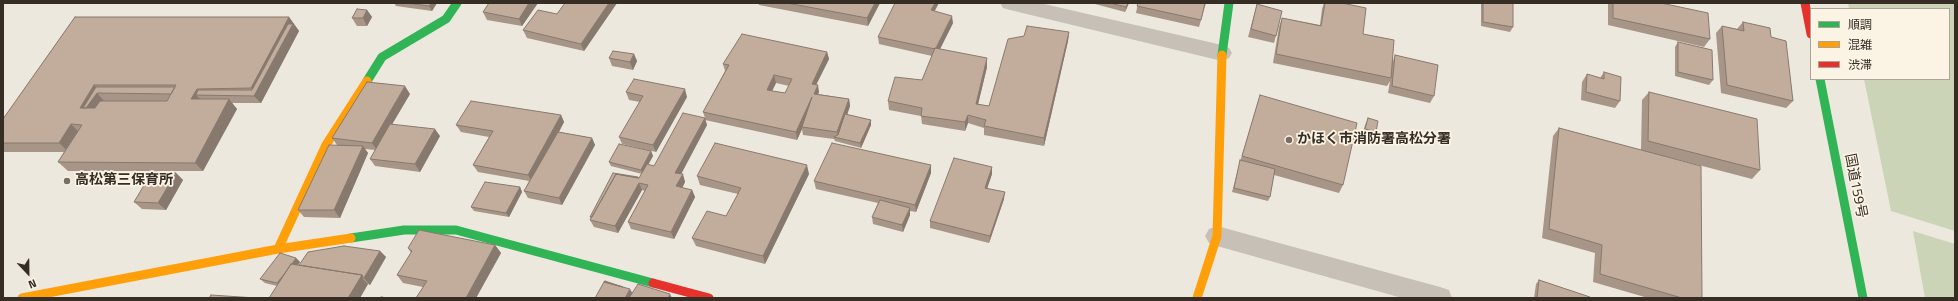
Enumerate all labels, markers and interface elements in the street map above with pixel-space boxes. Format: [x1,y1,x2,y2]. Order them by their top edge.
legend [1810,8,1950,80]
text: 順調 [1848,15,1872,34]
text: 混雑 [1848,35,1872,54]
text: 渋滞 [1848,55,1872,74]
place label: かほく市消防署高松分署 [1297,132,1451,148]
marker: かほく市消防署高松分署 [1284,135,1294,145]
street label: 国道159号 [1841,152,1869,220]
place label: 高松第三保育所 [75,173,173,189]
marker: 高松第三保育所 [62,176,72,186]
north arrow [8,253,48,293]
text: N [26,275,39,293]

